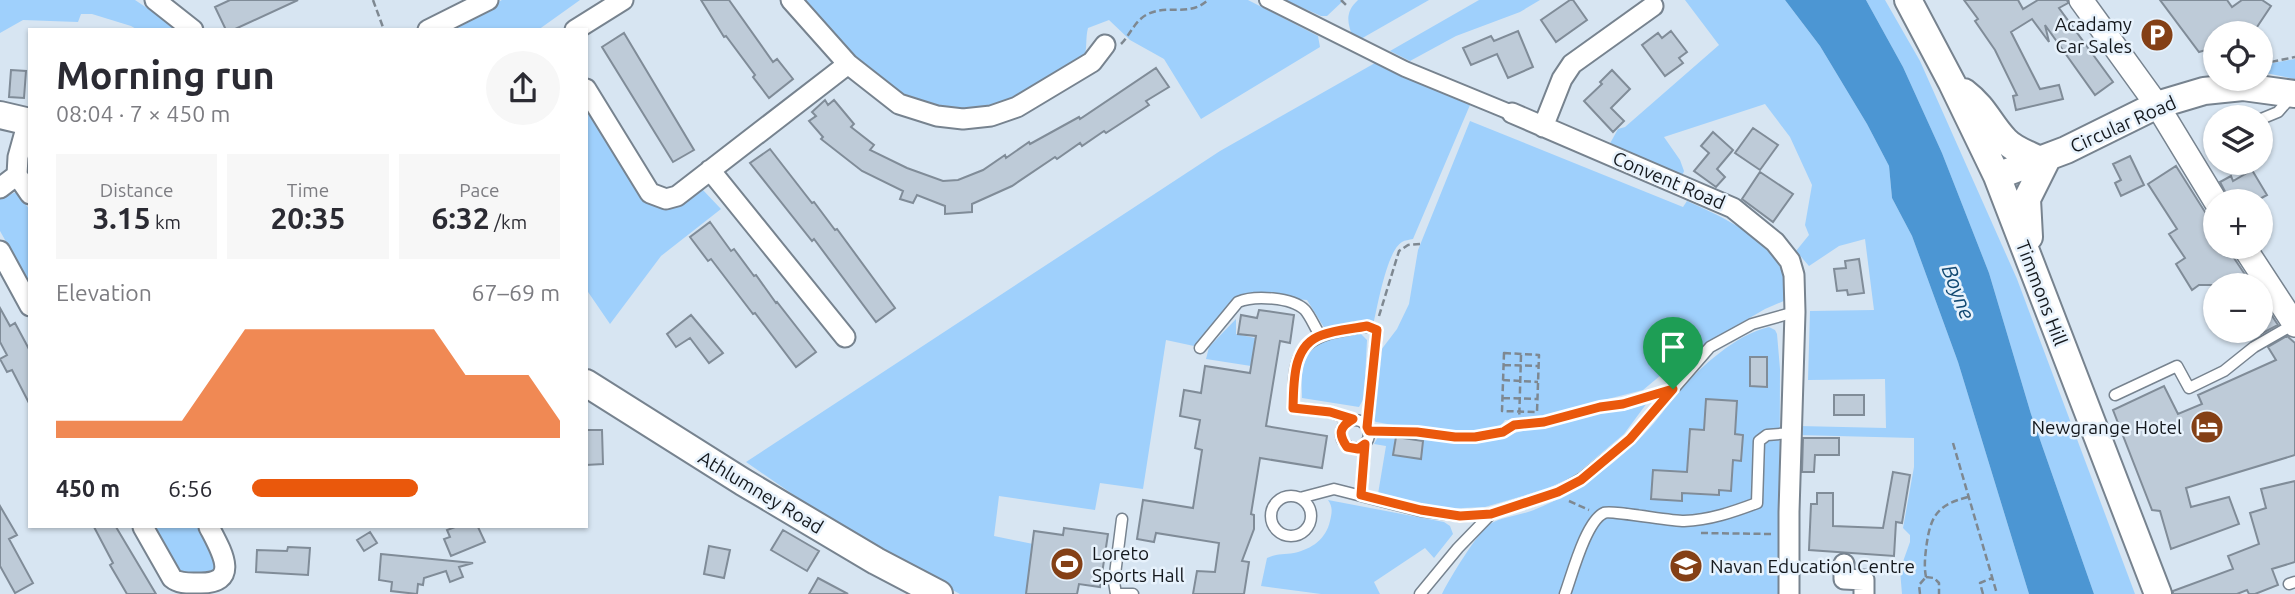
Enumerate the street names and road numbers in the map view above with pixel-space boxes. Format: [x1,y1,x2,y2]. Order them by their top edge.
street label: Circular Road [2067,91,2179,157]
street label: Convent Road [1610,146,1728,214]
street label: Timmons Hill [2012,237,2072,349]
street label: Athlumney Road [695,446,827,538]

